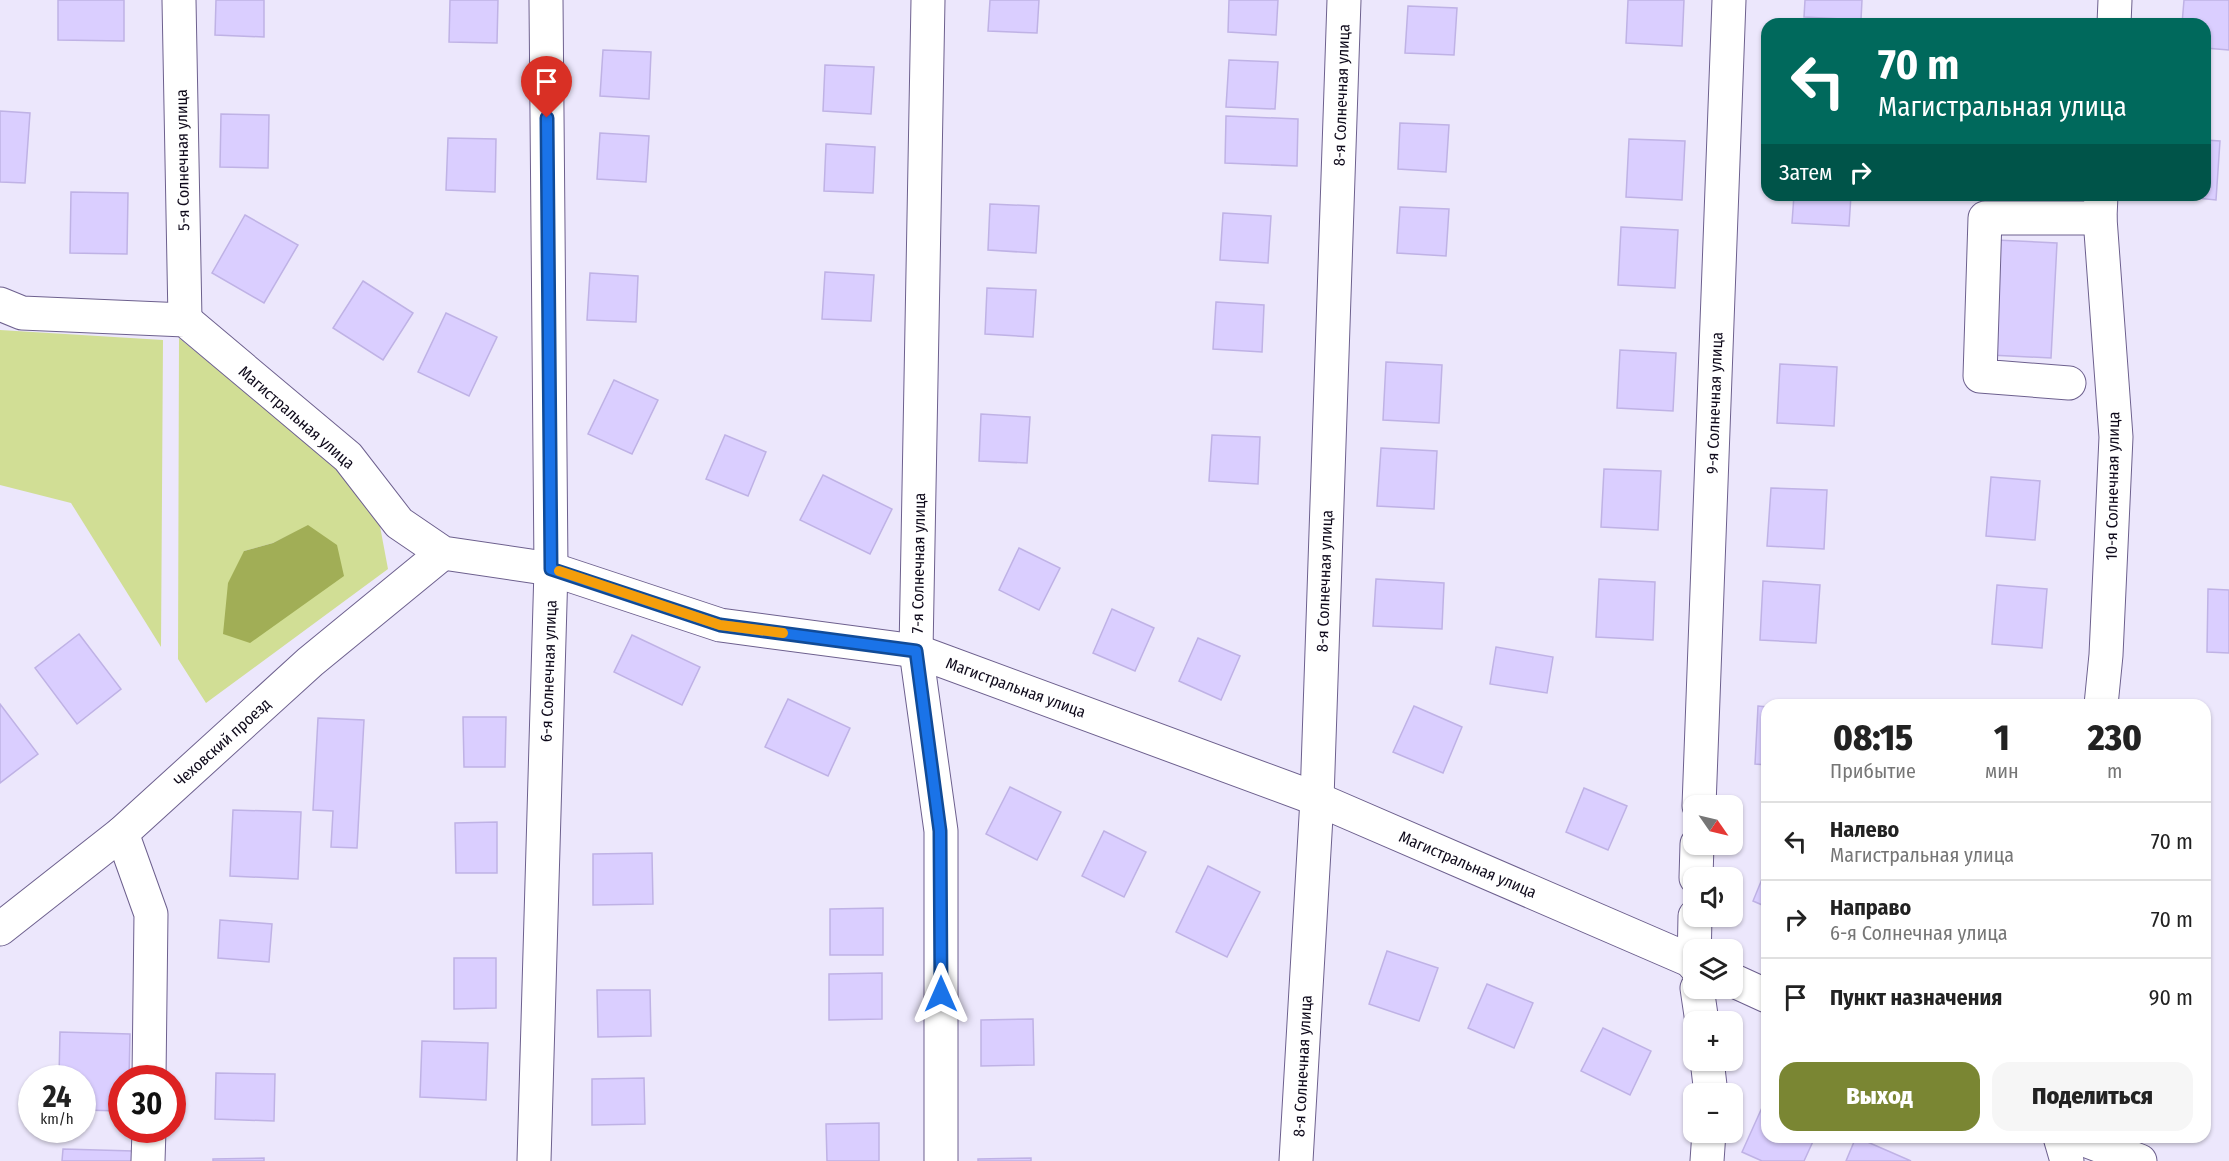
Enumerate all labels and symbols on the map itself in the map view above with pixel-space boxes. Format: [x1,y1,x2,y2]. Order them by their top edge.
street label: 8-я Солнечная улица [1330,23,1353,166]
pin [521,56,572,118]
street label: 5-я Солнечная улица [172,89,193,231]
street label: 9-я Солнечная улица [1703,332,1726,474]
street label: Магистральная улица [235,362,359,473]
street label: 10-я Солнечная улица [2102,411,2123,561]
street label: 7-я Солнечная улица [908,492,929,633]
street label: 8-я Солнечная улица [1313,509,1336,652]
street label: 6-я Солнечная улица [537,600,560,742]
street label: Магистральная улица [943,653,1088,722]
street label: Чеховский проезд [170,694,274,791]
north arrow [1683,795,1743,855]
street label: Магистральная улица [1396,827,1539,902]
position arrow [909,962,973,1026]
street label: 8-я Солнечная улица [1289,994,1316,1138]
speed limit sign: 30 [108,1065,186,1143]

